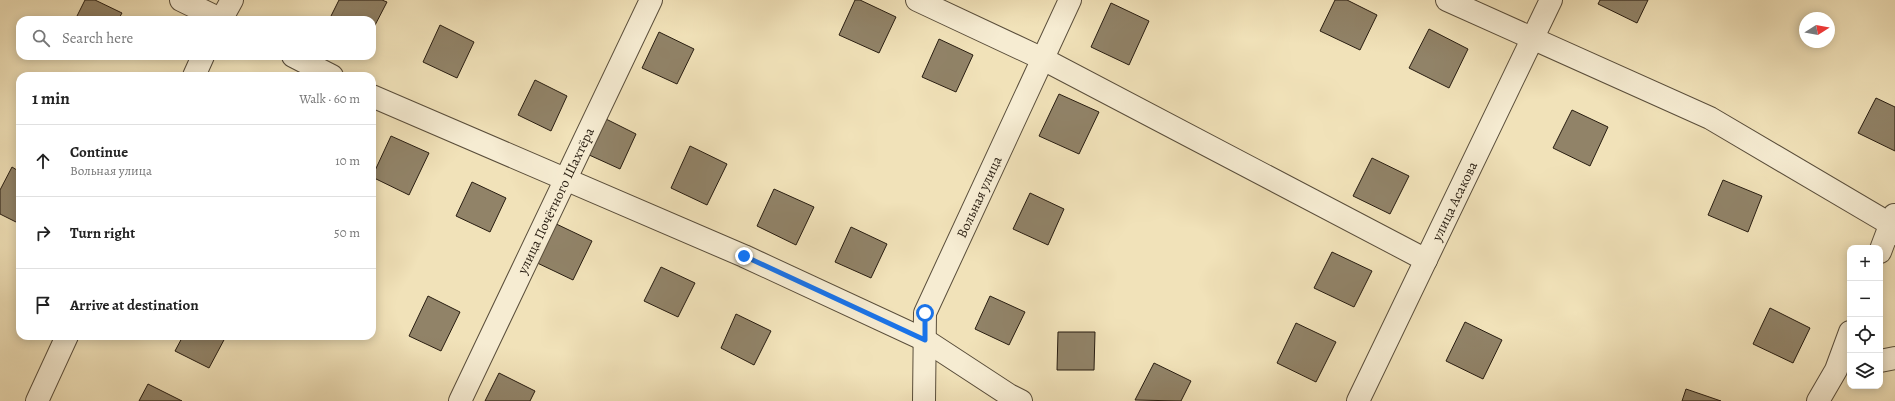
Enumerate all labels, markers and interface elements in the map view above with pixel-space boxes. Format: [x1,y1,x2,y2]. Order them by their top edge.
north arrow [1799,12,1835,48]
search box [16,16,376,60]
icon: search [30,27,52,49]
text: Search here [62,28,133,48]
text: 1 min [32,87,70,110]
text: Walk · 60 m [299,90,360,107]
street label: улица Почётного Шахтёра [512,124,599,278]
text: Continue [70,142,128,162]
icon: ahead [32,150,54,172]
text: 10 m [335,152,360,169]
street label: Вольная улица [952,153,1007,241]
street label: улица Асакова [1427,158,1482,245]
text: Вольная улица [70,162,152,179]
icon: right [32,222,54,244]
text: Turn right [70,223,135,243]
text: 50 m [334,224,360,241]
map controls [1847,245,1883,389]
button: + [1847,245,1883,281]
route end [735,247,753,265]
button: − [1847,281,1883,317]
icon: arrive [32,294,54,316]
text: Arrive at destination [70,295,199,315]
route start [916,304,934,322]
button: locate [1847,317,1883,353]
button: layers [1847,353,1883,389]

